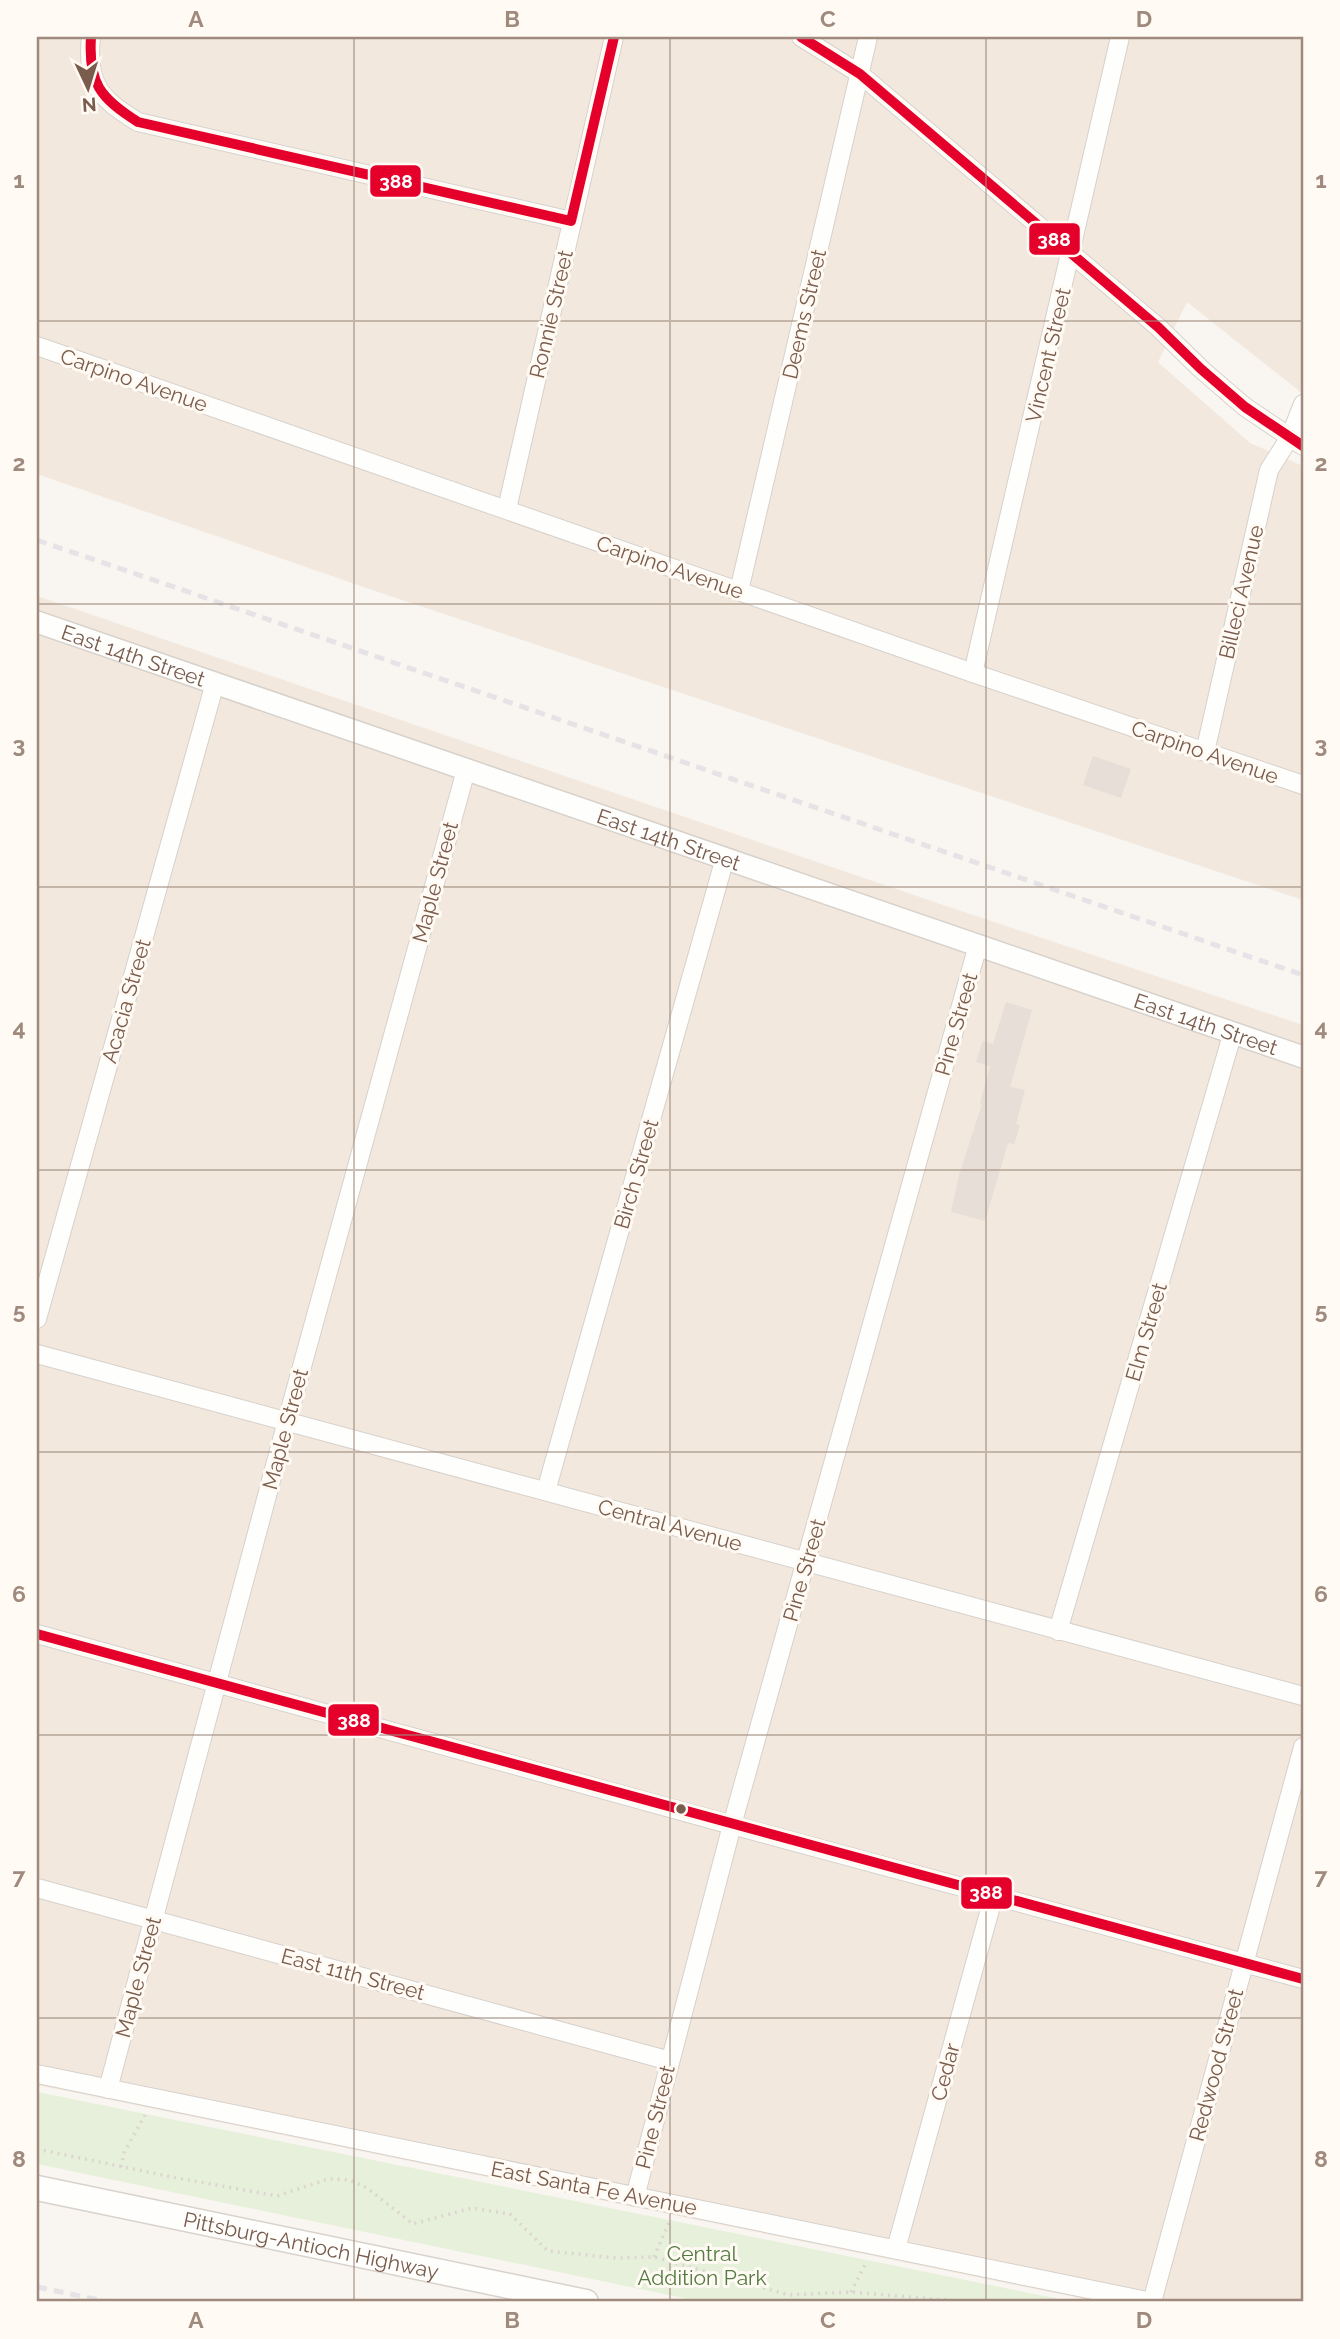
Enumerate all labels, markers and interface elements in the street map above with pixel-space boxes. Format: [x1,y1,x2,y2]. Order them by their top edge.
text: A [188,5,204,32]
text: B [504,5,520,32]
text: C [820,5,836,32]
text: D [1136,5,1152,32]
north arrow [52,52,122,122]
text: N [81,93,97,116]
line badge: 388 [369,164,422,198]
text: 1 [13,166,25,193]
text: 1 [1315,166,1327,193]
text: 388 [379,170,413,192]
line badge: 388 [1028,222,1081,256]
text: 388 [1037,228,1071,250]
street label: Ronnie Street [524,247,578,381]
street label: Deems Street [777,247,831,381]
street label: Vincent Street [1020,285,1076,425]
street label: Carpino Avenue [57,343,211,417]
text: 2 [13,449,25,476]
text: 2 [1315,449,1327,476]
street label: Billeci Avenue [1213,523,1269,661]
street label: Carpino Avenue [593,530,747,604]
street label: East 14th Street [58,619,209,691]
street label: Carpino Avenue [1128,715,1282,789]
text: 3 [13,731,25,758]
text: 3 [1315,731,1327,758]
street label: East 14th Street [594,803,744,875]
street label: Maple Street [407,819,463,945]
street label: Acacia Street [96,936,156,1066]
street label: Pine Street [929,970,983,1078]
street label: East 14th Street [1131,987,1281,1060]
text: 4 [12,1014,26,1041]
text: 4 [1314,1014,1328,1041]
street label: Birch Street [608,1116,664,1232]
street label: Elm Street [1120,1280,1172,1384]
text: 5 [13,1297,26,1324]
text: 5 [1315,1297,1328,1324]
street label: Maple Street [257,1366,313,1492]
street label: Central Avenue [595,1494,745,1556]
street label: Pine Street [777,1516,831,1624]
text: 6 [12,1580,26,1607]
text: 6 [1314,1580,1328,1607]
line badge: 388 [327,1703,380,1737]
text: 388 [337,1709,371,1731]
unlabelled marker [674,1802,688,1816]
text: 7 [13,1862,26,1889]
text: 7 [1315,1862,1328,1889]
line badge: 388 [960,1876,1013,1910]
text: 388 [969,1881,1003,1903]
street label: Maple Street [110,1914,166,2040]
street label: East 11th Street [279,1943,427,2005]
street label: Redwood Street [1184,1986,1248,2144]
street label: Cedar [925,2040,965,2104]
street label: Pine Street [630,2063,680,2171]
text: 8 [12,2145,26,2172]
text: 8 [1314,2145,1328,2172]
street label: East Santa Fe Avenue [489,2156,699,2220]
street label: Pittsburg-Antioch Highway [181,2206,441,2284]
park label: Central Addition Park [637,2241,767,2290]
text: A [188,2306,204,2333]
text: B [504,2306,520,2333]
text: C [820,2306,836,2333]
text: D [1136,2306,1152,2333]

